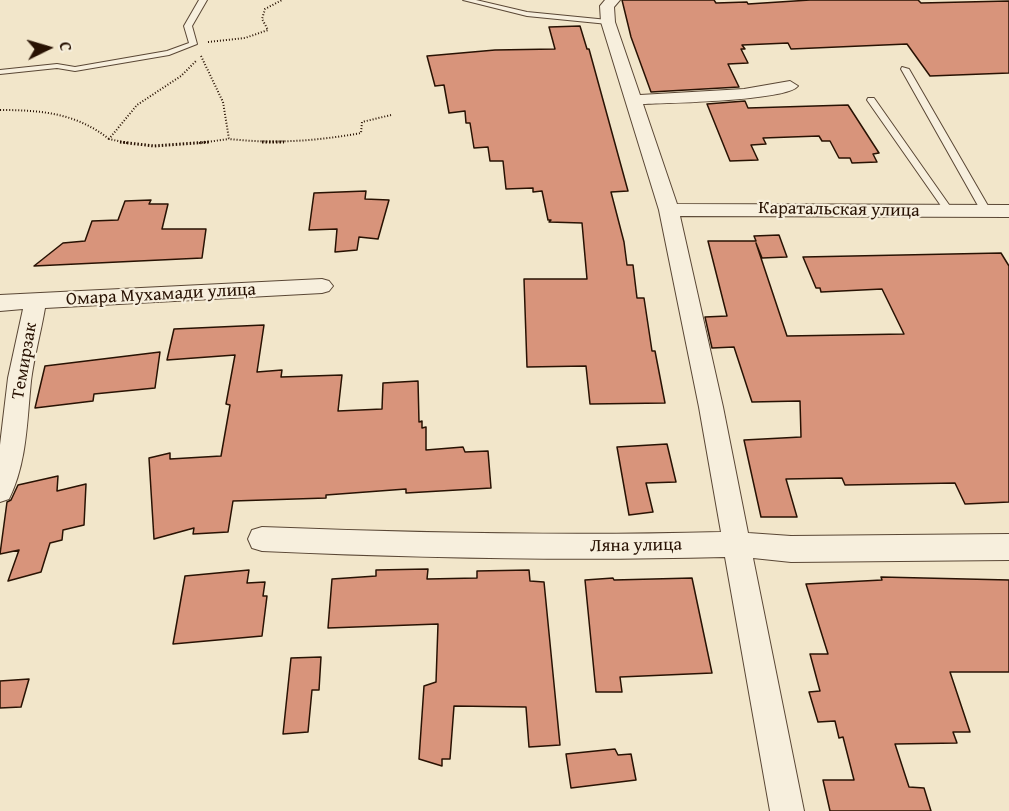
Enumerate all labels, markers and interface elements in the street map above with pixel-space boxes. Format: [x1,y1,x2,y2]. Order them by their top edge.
north arrow [18,18,78,78]
text: С [54,41,78,52]
street label: Каратальская улица [758,198,920,222]
street label: Омара Мухамади улица [66,279,256,311]
street label: Темирзак [8,321,42,401]
street label: Ляна улица [590,534,682,558]

